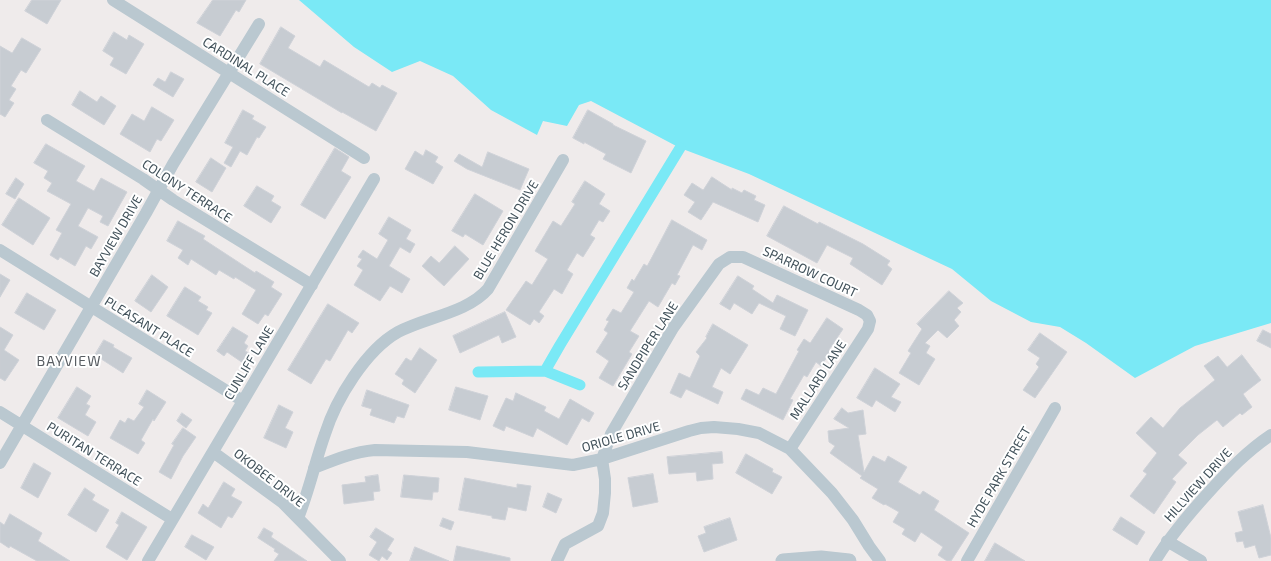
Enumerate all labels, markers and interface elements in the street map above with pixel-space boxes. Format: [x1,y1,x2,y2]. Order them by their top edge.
street label: CARDINAL PLACE [200,34,292,100]
street label: COLONY TERRACE [139,156,235,226]
street label: BLUE HERON DRIVE [470,177,542,283]
street label: BAYVIEW DRIVE [86,192,146,280]
street label: SPARROW COURT [760,243,860,301]
street label: PLEASANT PLACE [102,293,196,361]
street label: SANDPIPER LANE [615,299,681,393]
street label: CUNLIFF LANE [221,323,277,403]
street label: MALLARD LANE [786,337,850,423]
district label: BAYVIEW [37,353,101,369]
street label: ORIOLE DRIVE [580,418,662,456]
street label: PURITAN TERRACE [44,419,144,489]
street label: HYDE PARK STREET [964,424,1034,530]
street label: HILLVIEW DRIVE [1161,445,1235,525]
street label: OKOBEE DRIVE [230,446,308,510]

